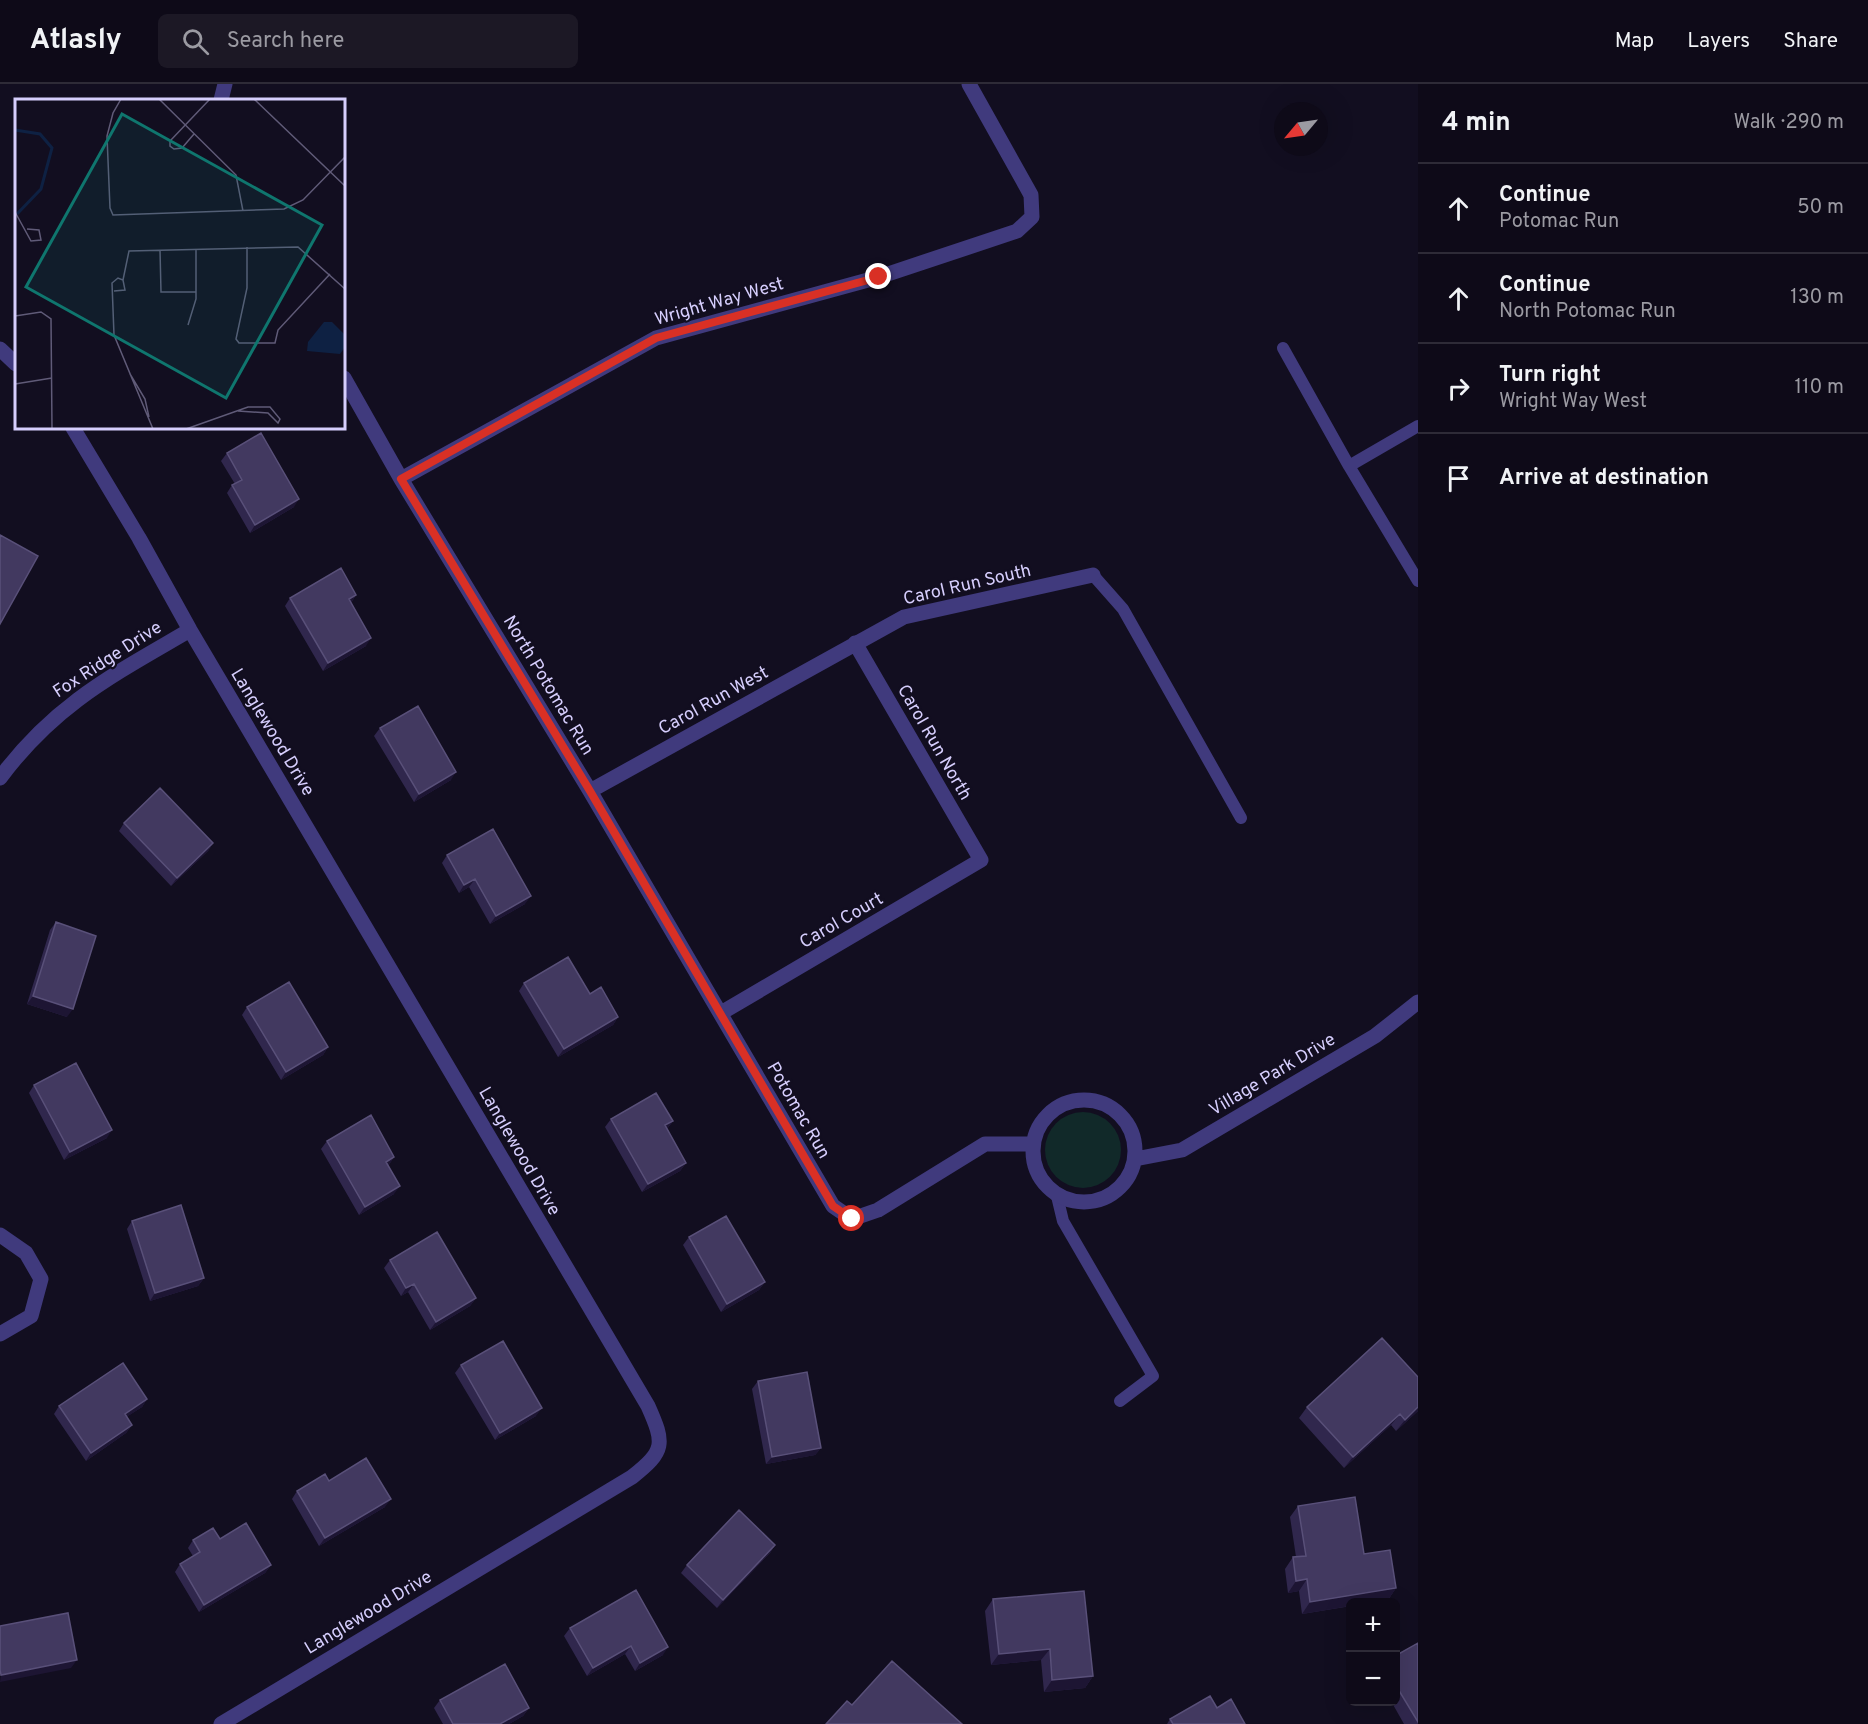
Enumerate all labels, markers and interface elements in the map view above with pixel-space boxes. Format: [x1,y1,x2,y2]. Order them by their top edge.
search box [158,14,578,68]
text: Atlasly [30,23,122,59]
icon: search [179,25,212,58]
text: Search here [227,28,344,55]
text: Map [1615,28,1654,55]
text: Layers [1687,28,1750,55]
text: Share [1783,28,1838,55]
inset map [15,99,345,429]
north arrow [1274,102,1328,156]
text: 4 min [1442,107,1511,140]
text: Walk · 290 m [1733,110,1844,136]
text: Continue [1499,182,1590,209]
icon: ahead [1442,192,1475,225]
text: 50 m [1797,195,1844,221]
text: Potomac Run [1499,209,1619,235]
route end [865,263,891,289]
text: Continue [1499,272,1590,299]
street label: Wright Way West [652,273,787,332]
icon: ahead [1442,282,1475,315]
text: 130 m [1790,285,1844,311]
text: North Potomac Run [1499,299,1676,325]
text: Turn right [1499,362,1601,389]
icon: right [1442,372,1475,405]
text: 110 m [1795,375,1844,401]
text: Wright Way West [1499,389,1647,415]
icon: arrive [1442,462,1475,495]
text: Arrive at destination [1499,465,1709,492]
street label: Carol Run South [901,560,1033,611]
street label: North Potomac Run [497,612,599,760]
street label: Fox Ridge Drive [49,617,167,704]
street label: Carol Run West [655,662,773,741]
street label: Langlewood Drive [225,665,319,801]
street label: Carol Run North [891,681,976,805]
street label: Carol Court [796,888,888,955]
street label: Village Park Drive [1205,1028,1340,1122]
street label: Potomac Run [761,1058,835,1163]
street label: Langlewood Drive [473,1083,565,1220]
route start [838,1205,864,1231]
street label: Langlewood Drive [301,1566,437,1660]
map controls [1346,1598,1400,1706]
button: + [1346,1598,1400,1652]
button: − [1346,1652,1400,1706]

